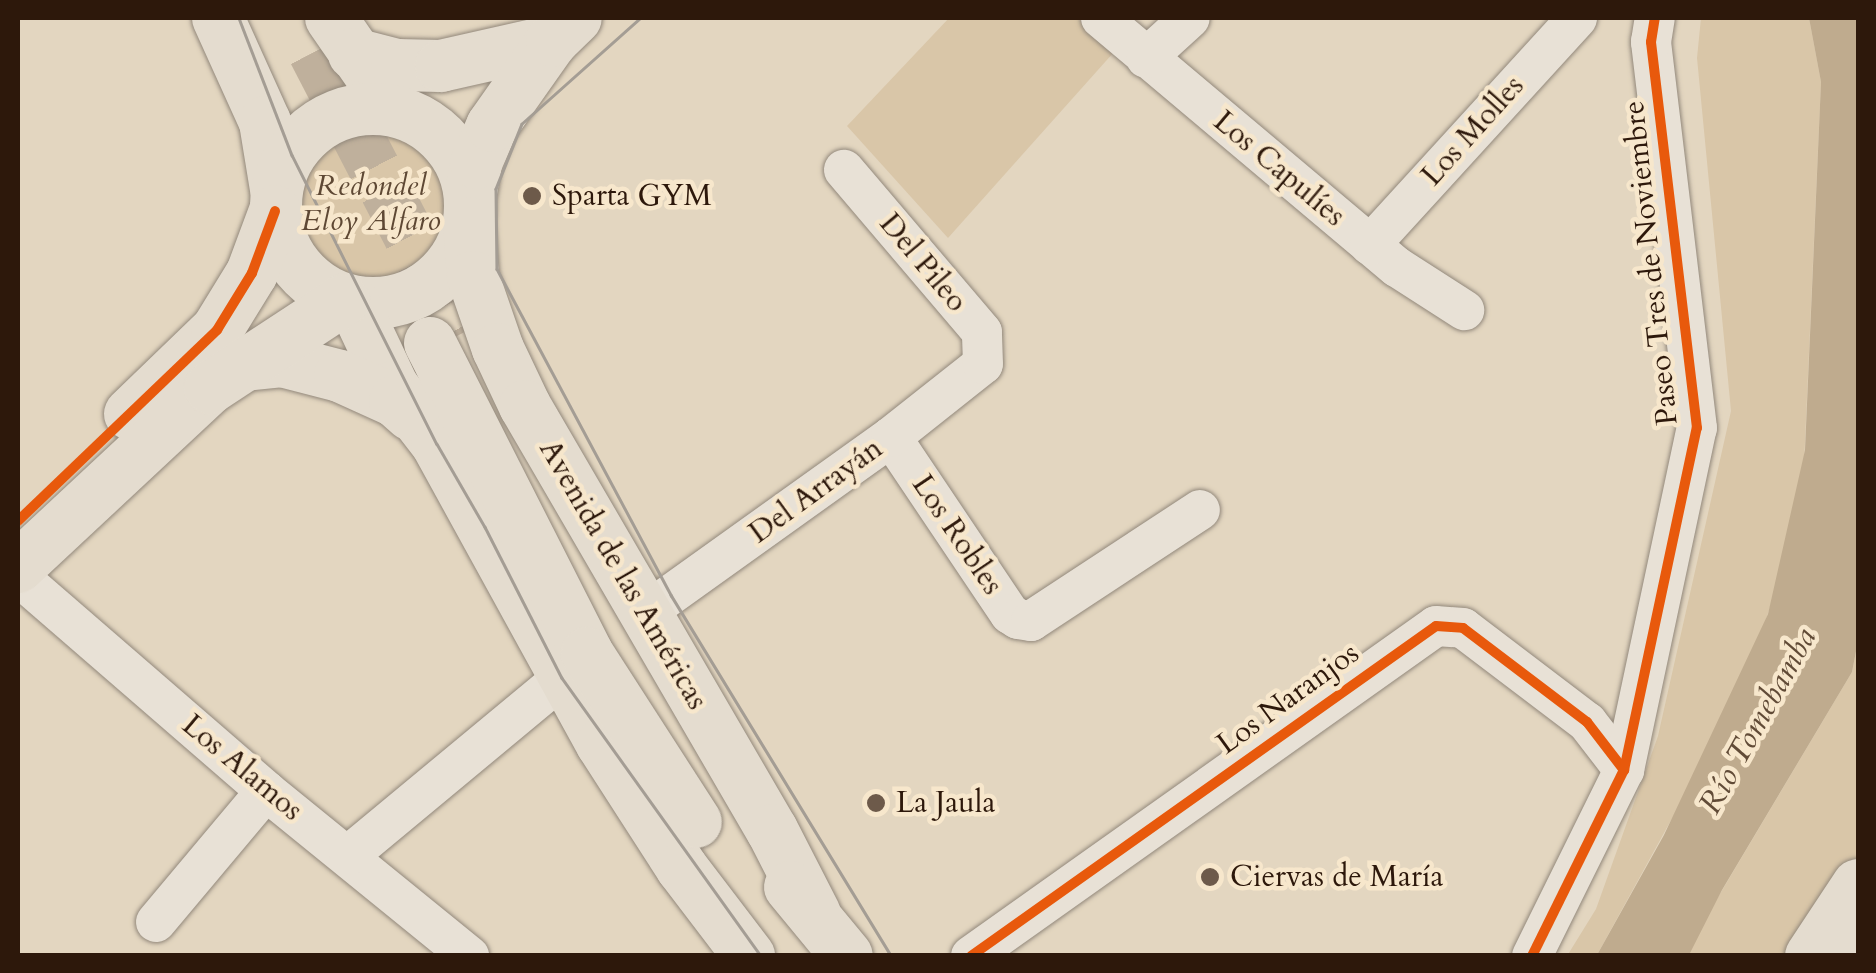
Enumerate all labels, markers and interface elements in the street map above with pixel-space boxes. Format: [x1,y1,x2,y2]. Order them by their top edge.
street label: Los Molles [1414,68,1532,194]
street label: Paseo Tres de Noviembre [1616,99,1686,427]
street label: Los Capulíes [1206,104,1352,234]
park label: Redondel Eloy Alfaro [301,168,441,238]
place label: Sparta GYM [552,178,712,214]
marker: Sparta GYM [521,185,543,207]
street label: Del Pileo [872,206,974,320]
street label: Del Arrayán [742,431,890,551]
street label: Avenida de las Américas [531,434,715,716]
street label: Los Robles [904,468,1010,602]
water label: Río Tomebamba [1691,621,1825,821]
street label: Los Naranjos [1210,635,1366,763]
street label: Los Alamos [175,707,309,829]
place label: La Jaula [896,785,995,821]
marker: La Jaula [865,792,887,814]
place label: Ciervas de María [1230,859,1443,895]
marker: Ciervas de María [1199,866,1221,888]

